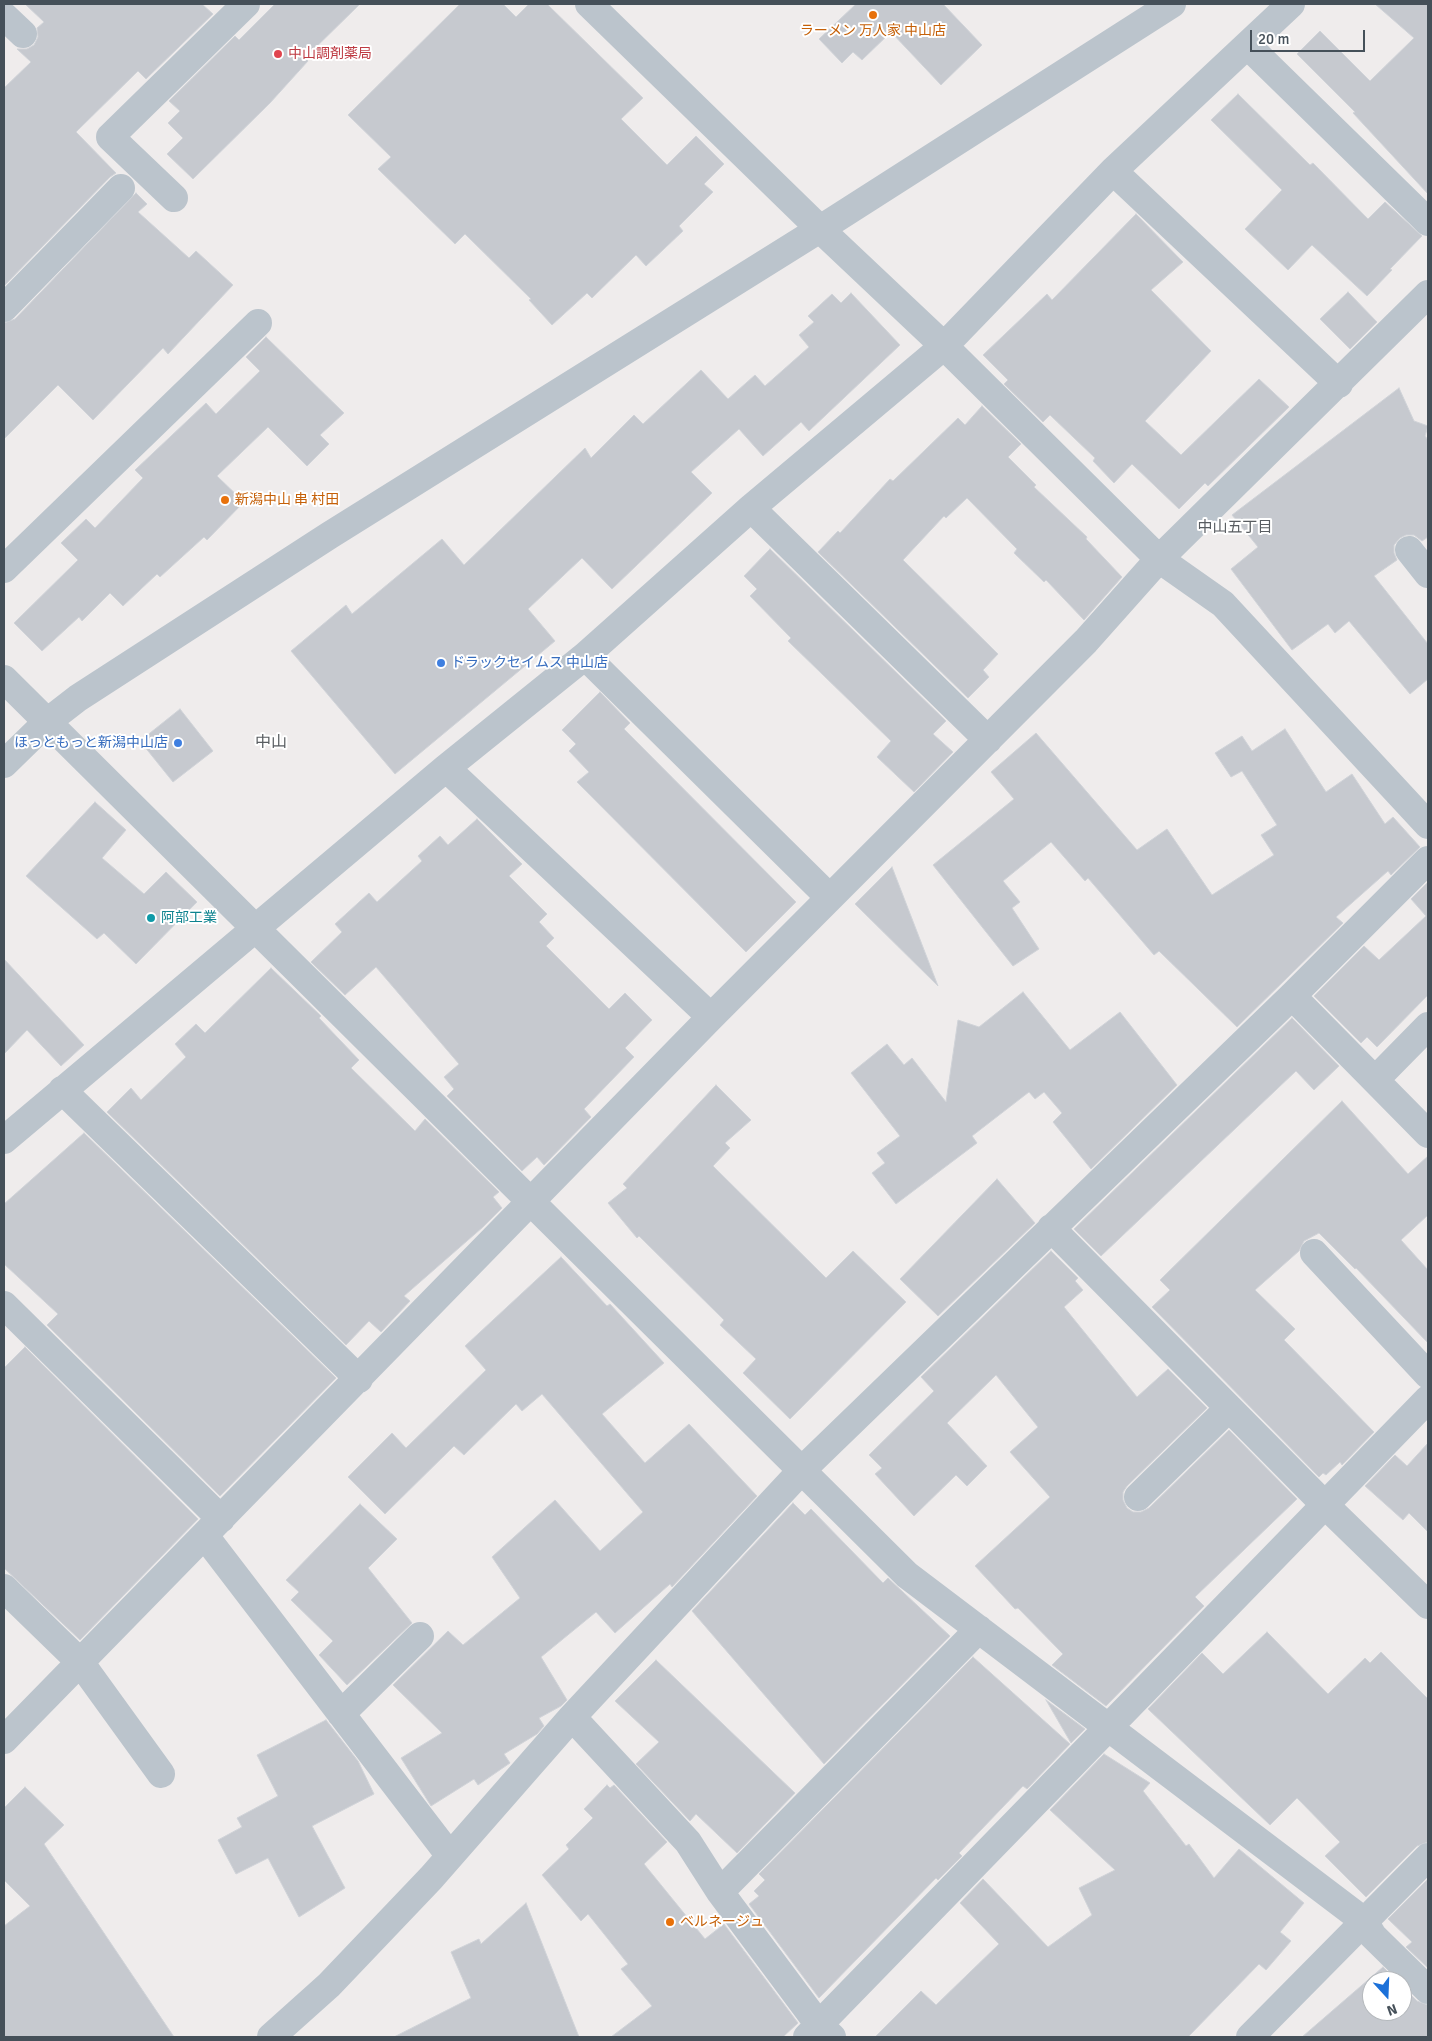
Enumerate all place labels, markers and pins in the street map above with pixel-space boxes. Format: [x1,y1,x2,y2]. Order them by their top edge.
marker: ラーメン 万人家 中山店 [867,9,879,21]
place label: ラーメン 万人家 中山店 [800,23,946,39]
place label: 中山調剤薬局 [288,46,372,62]
marker: 中山調剤薬局 [272,48,284,60]
place label: 新潟中山 串 村田 [235,492,339,508]
marker: 新潟中山 串 村田 [219,494,231,506]
place label: ドラックセイムス 中山店 [451,655,608,671]
marker: ドラックセイムス 中山店 [435,657,447,669]
place label: ほっともっと新潟中山店 [14,735,168,751]
marker: ほっともっと新潟中山店 [172,737,184,749]
place label: 阿部工業 [161,910,217,926]
marker: 阿部工業 [145,912,157,924]
place label: ベルネージュ [680,1914,764,1930]
marker: ベルネージュ [664,1916,676,1928]

